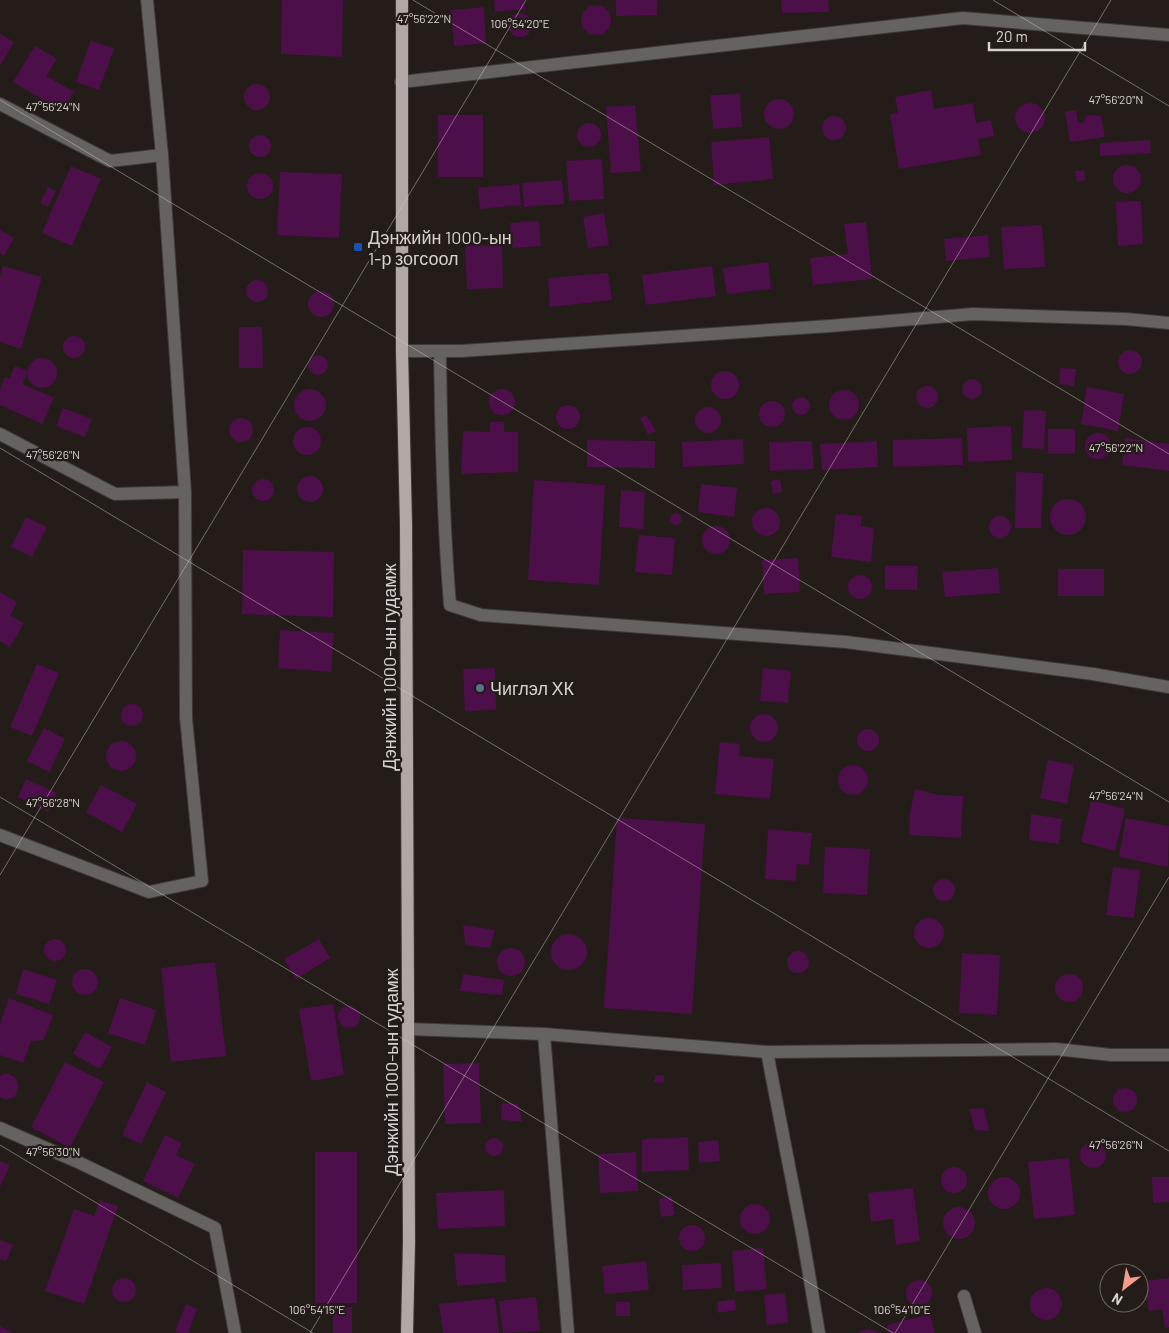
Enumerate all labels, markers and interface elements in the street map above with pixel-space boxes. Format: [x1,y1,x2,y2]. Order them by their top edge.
text: 47°56'22"N [397,11,451,25]
text: 106°54'20"E [490,16,550,30]
scale bar [989,20,1085,52]
text: 20 m [996,27,1028,45]
text: 47°56'20"N [1089,92,1143,106]
text: 47°56'24"N [26,99,80,113]
place label: Дэнжийн 1000-ын 1-р зогсоол [368,226,512,269]
marker: Дэнжийн 1000-ын 1-р зогсоол [352,241,364,253]
text: 47°56'22"N [1089,440,1143,454]
text: 47°56'26"N [26,447,80,461]
street label: Дэнжийн 1000-ын гудамж [378,563,400,771]
place label: Чиглэл ХК [490,677,575,699]
marker: Чиглэл ХК [474,682,486,694]
text: 47°56'24"N [1089,788,1143,802]
text: 47°56'28"N [26,795,80,809]
street label: Дэнжийн 1000-ын гудамж [380,968,402,1176]
text: 47°56'26"N [1089,1137,1143,1151]
text: 47°56'30"N [26,1144,80,1158]
north arrow [1099,1263,1149,1313]
text: N [1109,1290,1125,1309]
text: 106°54'15"E [289,1302,345,1316]
text: 106°54'10"E [873,1302,931,1316]

